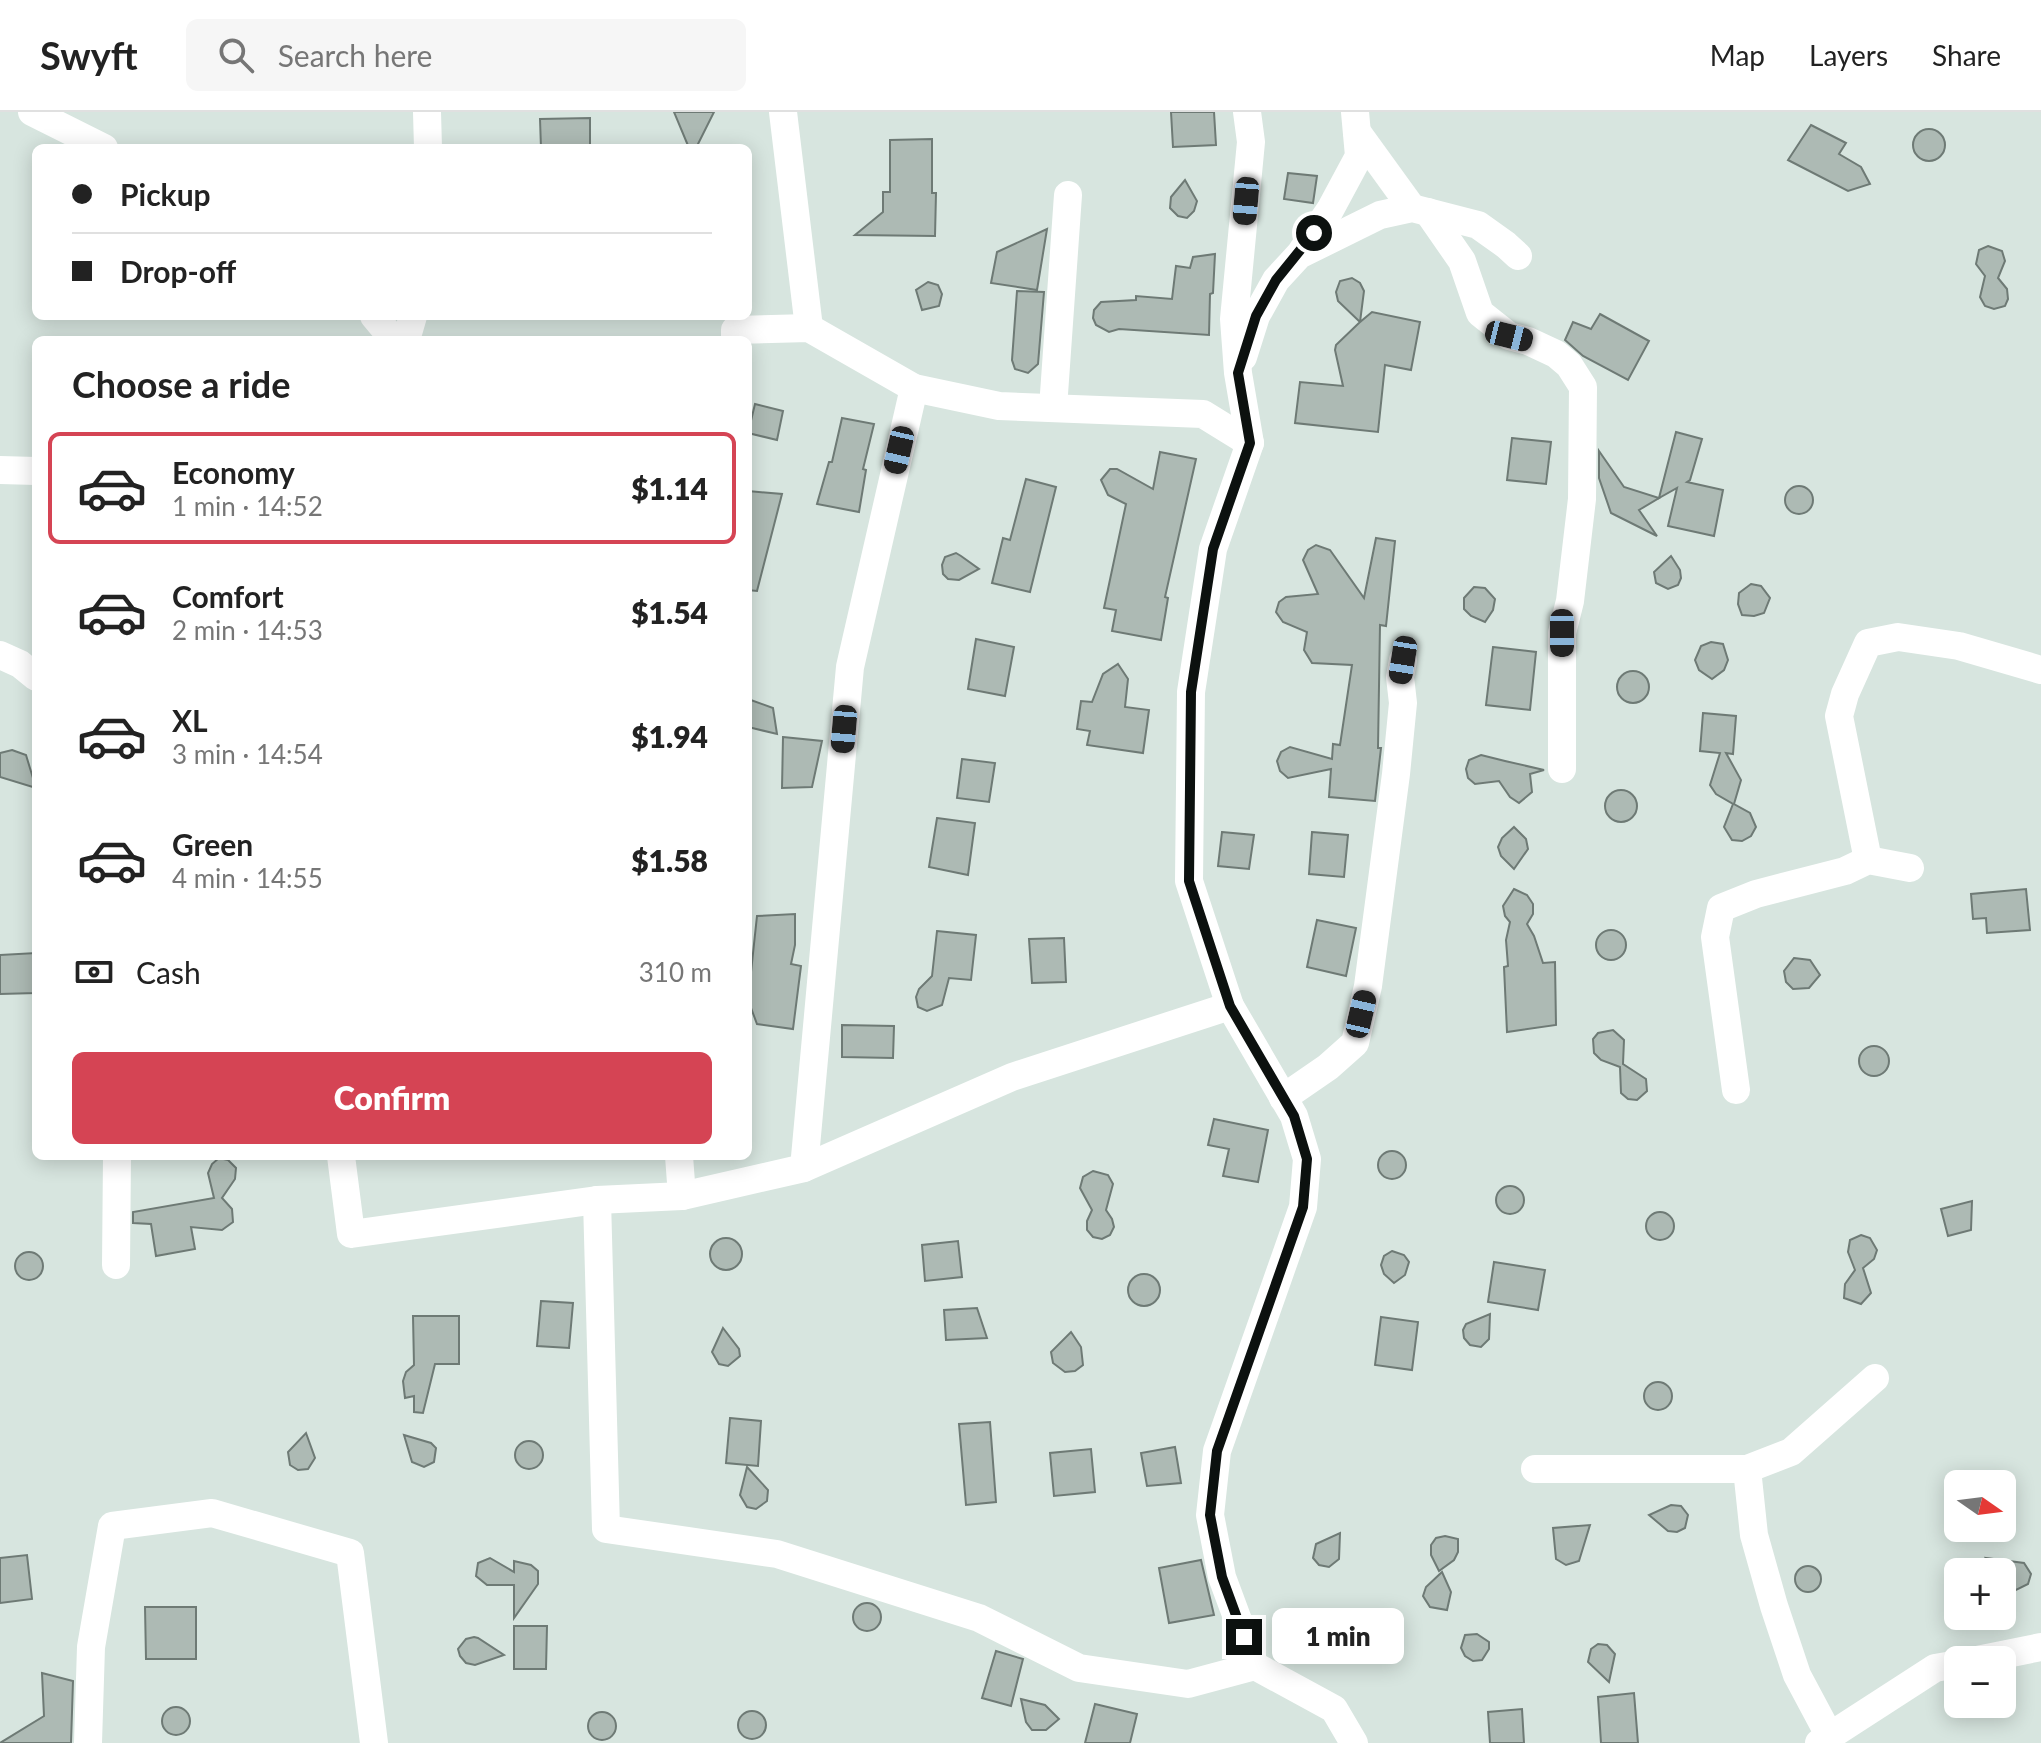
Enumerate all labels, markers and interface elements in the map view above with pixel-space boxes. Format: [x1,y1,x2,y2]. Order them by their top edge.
search box [186,19,746,91]
text: Swyft [40,32,138,78]
icon: search [214,33,258,77]
text: Search here [278,37,432,73]
text: Map [1710,38,1765,72]
text: Layers [1809,38,1888,72]
text: Share [1932,38,2001,72]
text: Pickup [120,176,211,212]
car [1232,176,1260,226]
route start [1296,215,1332,251]
text: Drop-off [120,253,236,289]
car [1483,319,1535,353]
text: Choose a ride [72,362,291,406]
car [882,424,916,476]
icon: car [76,452,148,524]
text: Economy [172,454,295,490]
text: $1.14 [631,470,708,506]
text: 1 min · 14:52 [172,490,323,522]
icon: car [76,576,148,648]
text: Comfort [172,578,284,614]
text: $1.54 [631,594,708,630]
car [1550,609,1574,657]
text: 2 min · 14:53 [172,614,323,646]
car [1387,634,1419,686]
icon: car [76,700,148,772]
text: XL [172,702,208,738]
car [830,704,858,754]
text: $1.94 [631,718,708,754]
text: 3 min · 14:54 [172,738,323,770]
icon: car [76,824,148,896]
text: Green [172,826,253,862]
text: $1.58 [631,842,708,878]
text: 4 min · 14:55 [172,862,323,894]
icon: cash [72,950,116,994]
text: Cash [136,954,201,990]
text: 310 m [639,956,712,988]
car [1344,988,1378,1040]
button: Confirm [72,1052,712,1144]
north arrow [1944,1470,2016,1542]
map controls [1944,1470,2016,1718]
button: + [1944,1558,2016,1630]
callout: 1 min [1272,1609,1404,1665]
route end [1226,1619,1262,1655]
text: 1 min [1306,1620,1370,1652]
button: − [1944,1646,2016,1718]

